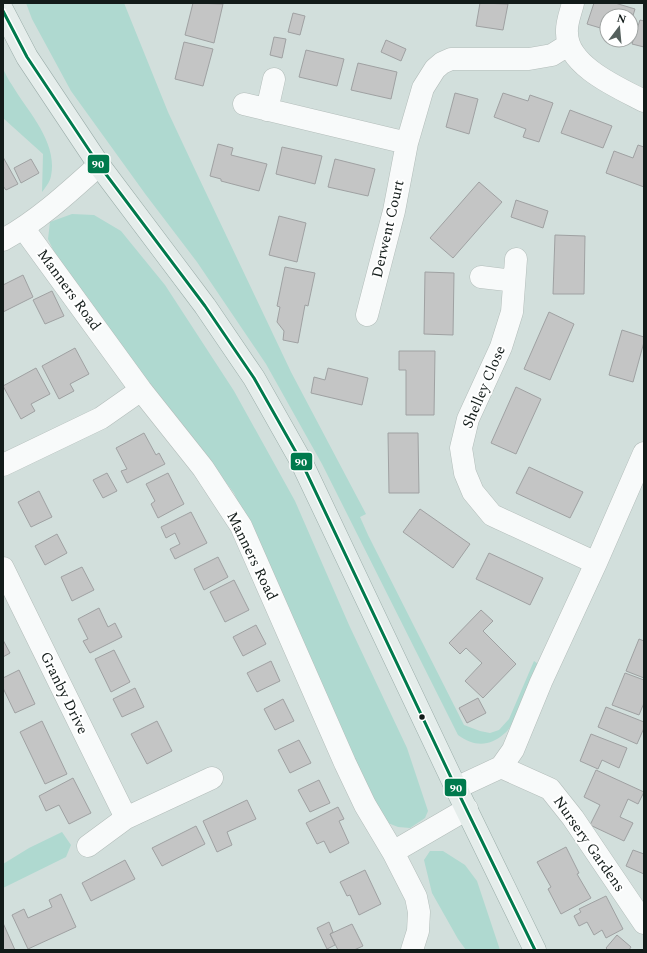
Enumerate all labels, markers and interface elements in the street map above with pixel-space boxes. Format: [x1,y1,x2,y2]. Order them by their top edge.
north arrow [599,8,639,48]
text: N [615,9,628,28]
line badge: 90 [87,154,110,174]
text: 90 [92,156,104,173]
street label: Derwent Court [366,178,410,280]
street label: Manners Road [31,244,107,336]
street label: Shelley Close [456,342,512,432]
line badge: 90 [290,452,313,471]
text: 90 [295,454,307,471]
street label: Manners Road [221,508,283,604]
street label: Granby Drive [34,648,94,738]
unlabelled marker [417,712,427,722]
line badge: 90 [444,778,467,797]
text: 90 [450,780,462,797]
street label: Nursery Gardens [547,791,631,897]

